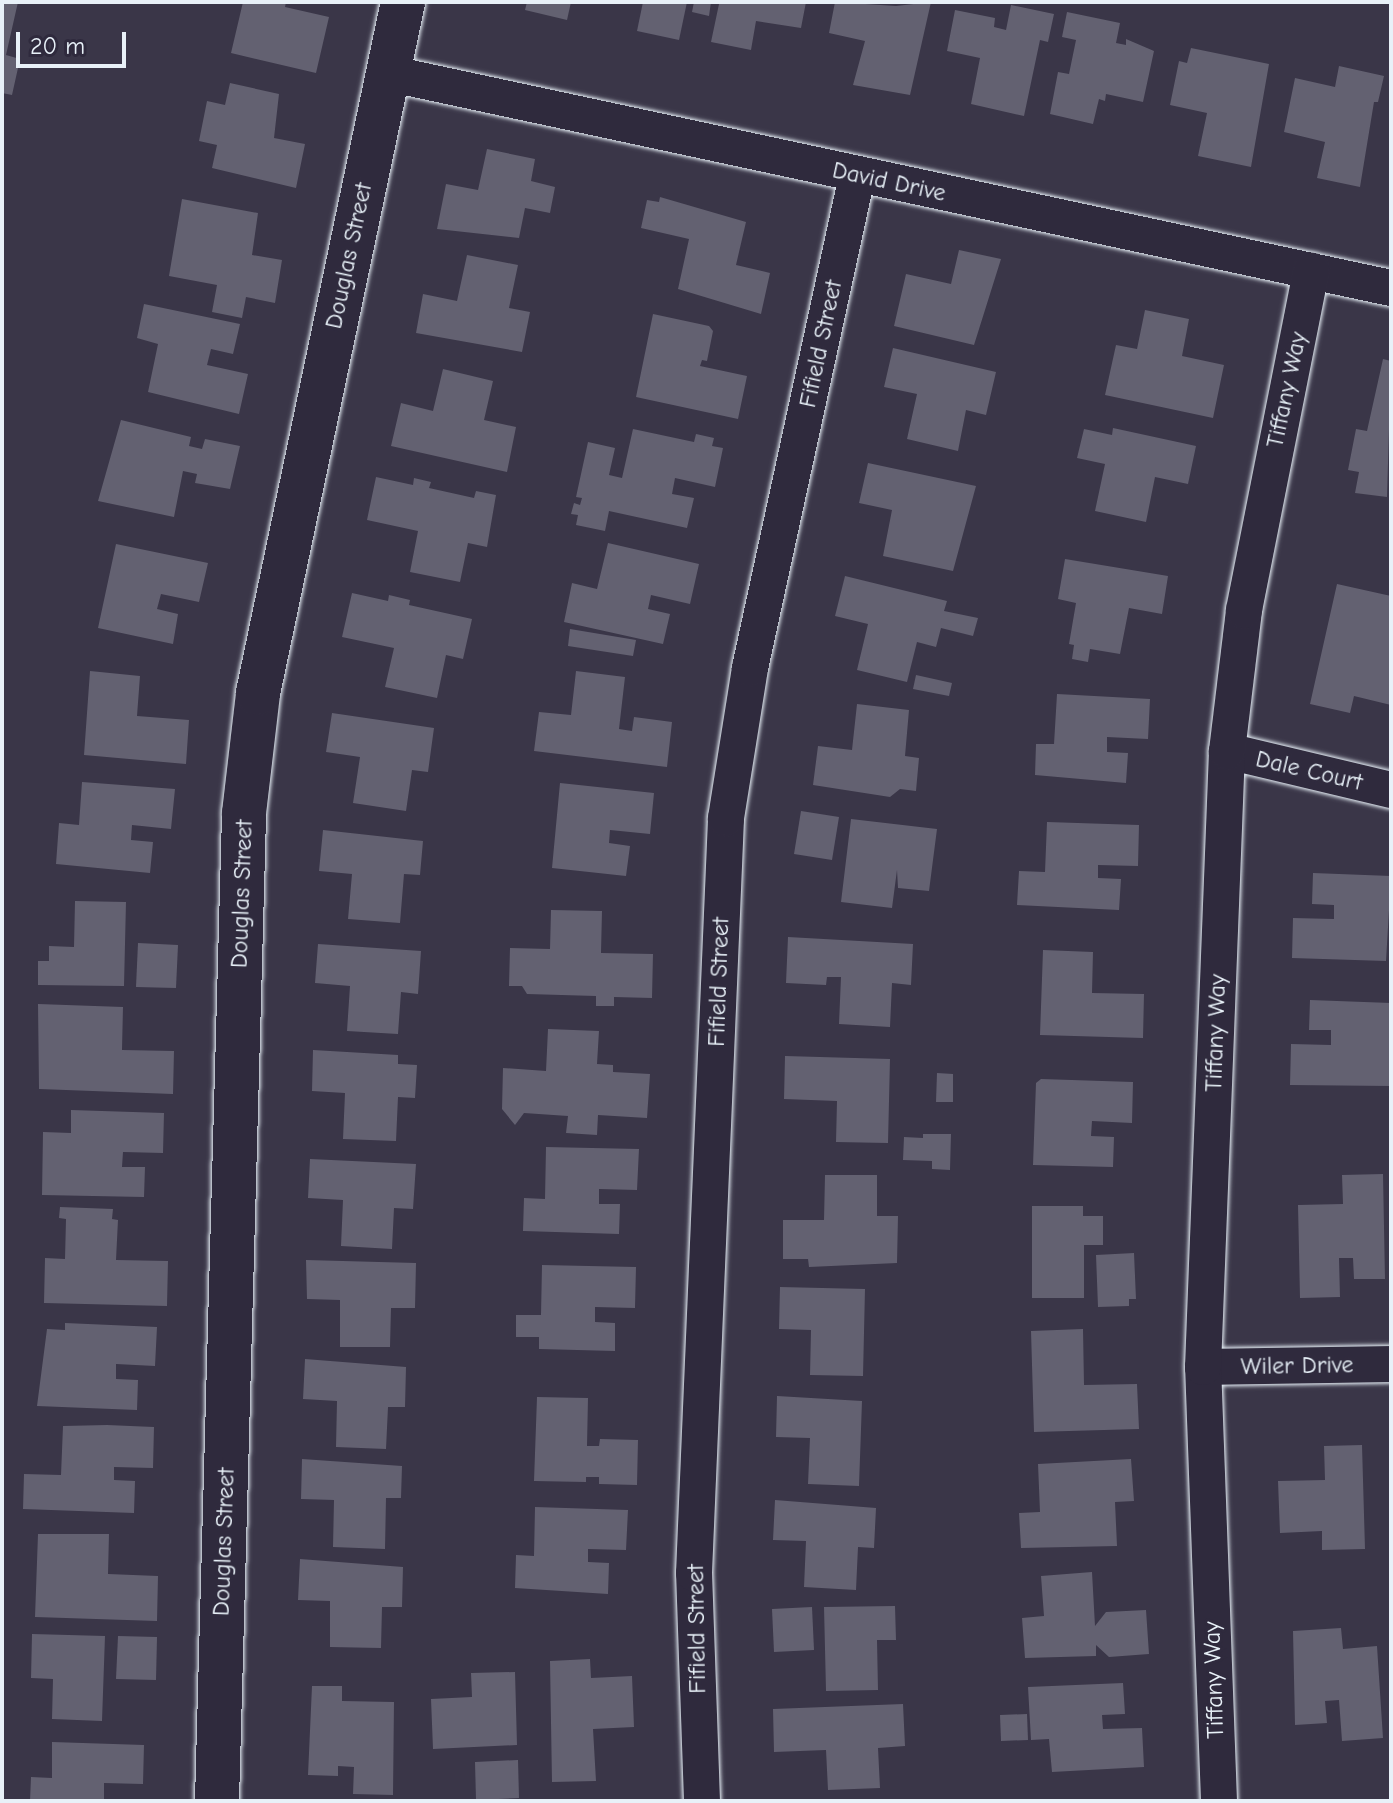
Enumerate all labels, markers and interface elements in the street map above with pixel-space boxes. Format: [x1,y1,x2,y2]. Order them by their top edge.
scale bar [20,16,130,66]
text: 20 m [30,32,85,60]
street label: David Drive [830,156,948,208]
street label: Douglas Street [319,180,379,332]
street label: Fifield Street [793,278,849,410]
street label: Tiffany Way [1261,329,1313,451]
street label: Dale Court [1253,745,1365,797]
street label: Douglas Street [225,819,259,969]
street label: Fifield Street [702,917,736,1047]
street label: Tiffany Way [1200,974,1232,1092]
street label: Wiler Drive [1240,1351,1354,1381]
street label: Douglas Street [207,1467,241,1617]
street label: Fifield Street [681,1564,713,1694]
street label: Tiffany Way [1198,1621,1230,1739]

